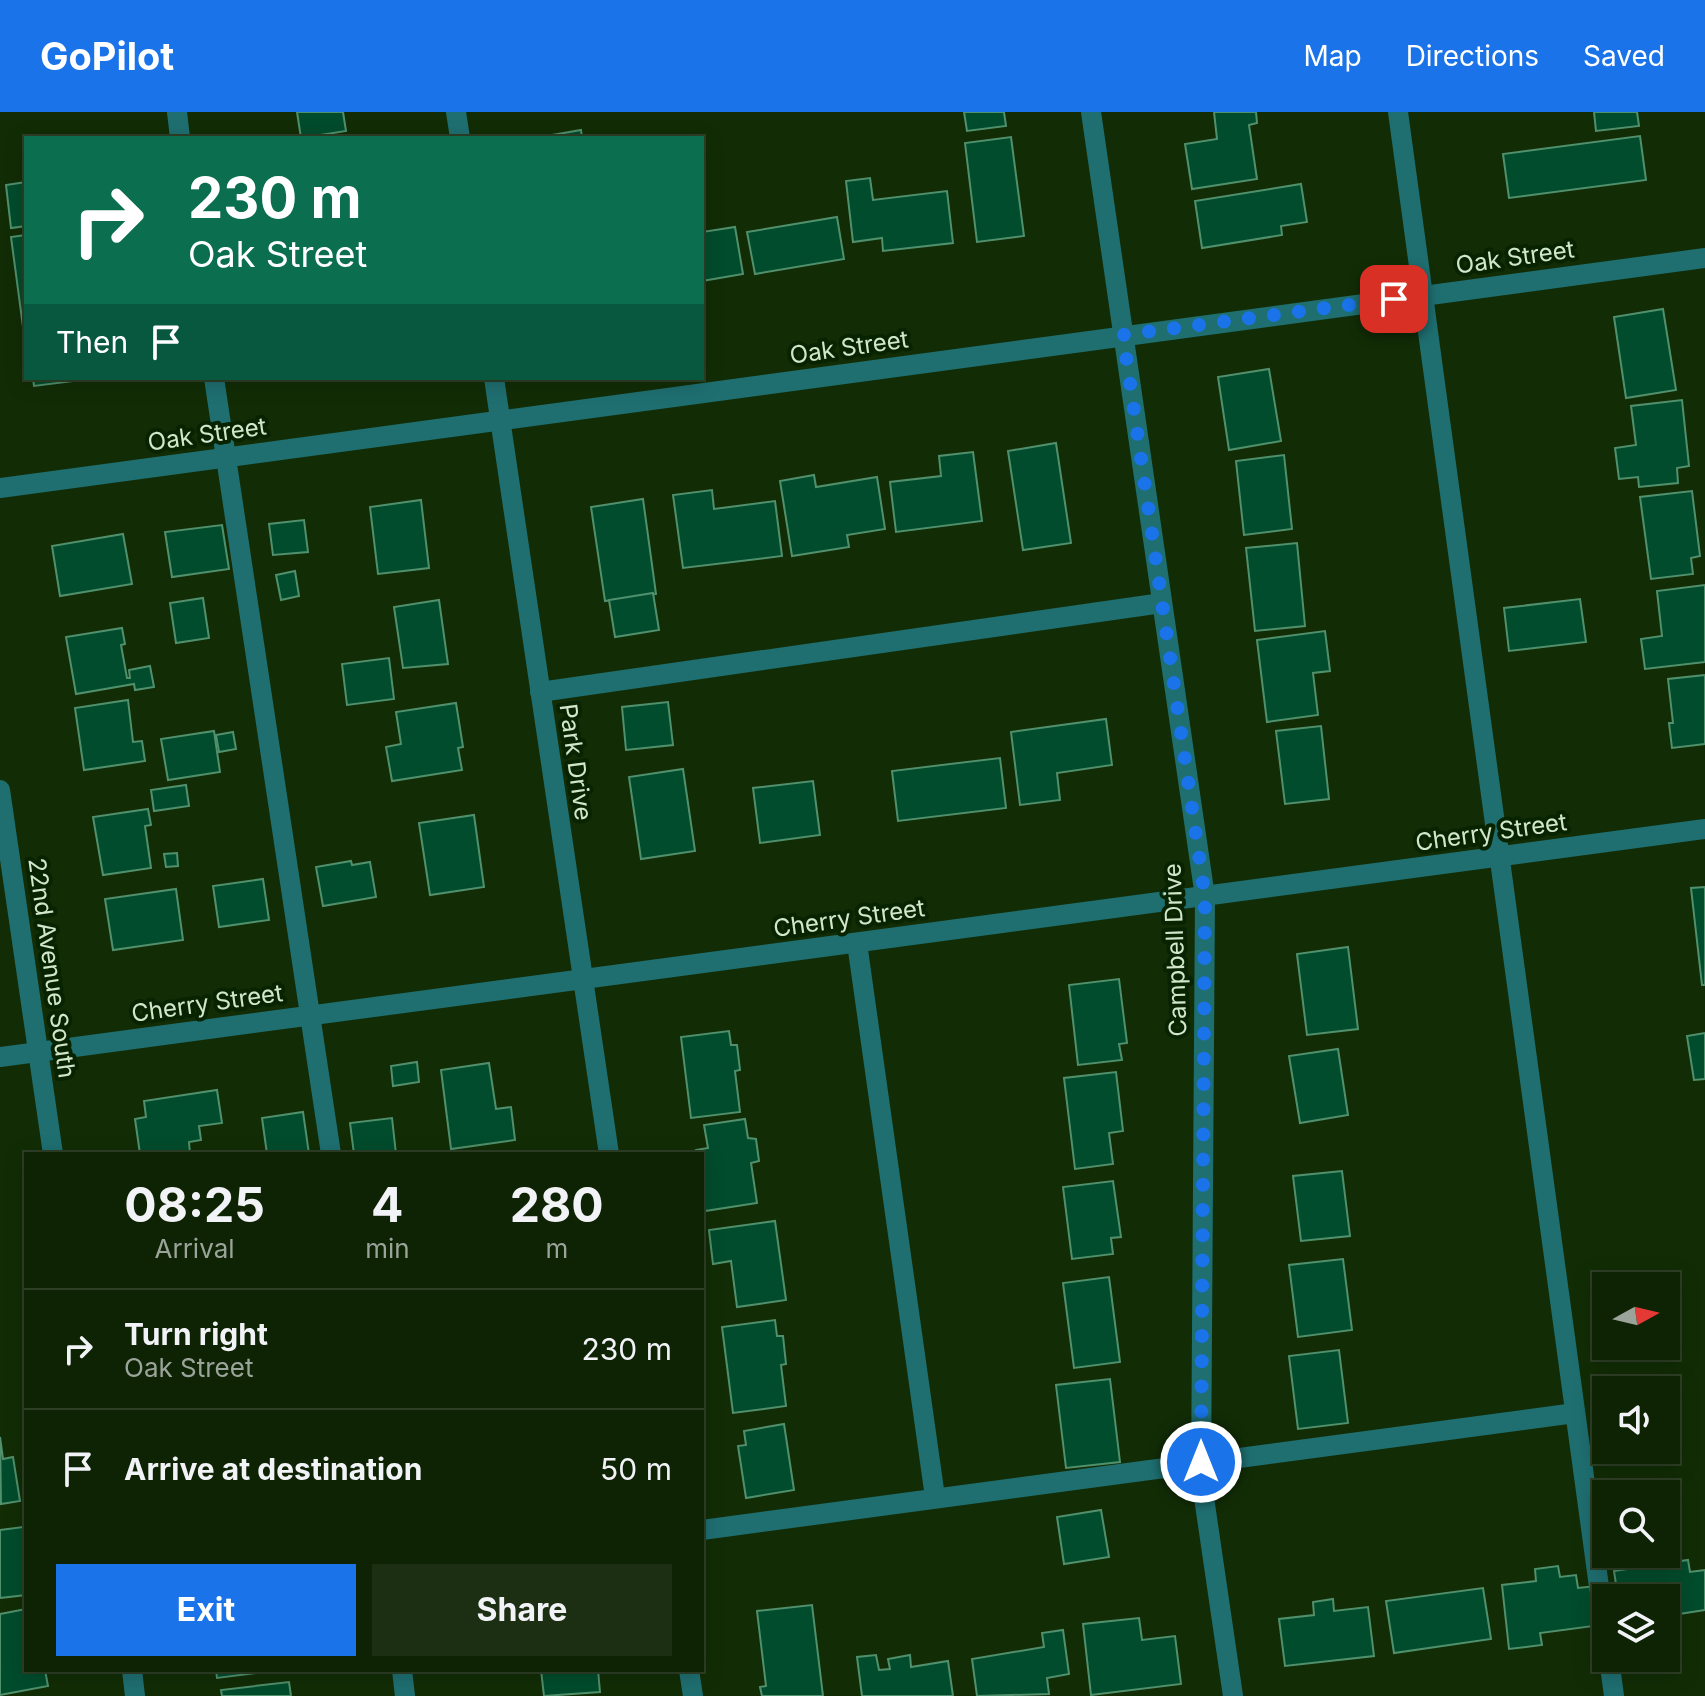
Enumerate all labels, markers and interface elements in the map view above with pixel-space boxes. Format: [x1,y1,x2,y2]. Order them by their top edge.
text: GoPilot [40,33,174,79]
text: Map [1303,39,1362,73]
text: Directions [1406,39,1539,73]
text: Saved [1583,39,1665,73]
text: 230 m [188,164,362,232]
icon: right [56,168,160,272]
text: Oak Street [188,232,367,276]
street label: Oak Street [1454,234,1576,280]
pin [1360,265,1428,333]
icon: arrive [1372,277,1416,321]
icon: arrive [144,320,188,364]
text: Then [56,324,128,360]
street label: Oak Street [788,324,910,370]
street label: Oak Street [146,411,268,457]
street label: Park Drive [553,702,599,822]
street label: Cherry Street [1413,807,1569,857]
street label: 22nd Avenue South [22,856,82,1080]
street label: Campbell Drive [1157,863,1193,1037]
street label: Cherry Street [771,893,927,943]
street label: Cherry Street [129,978,285,1028]
text: 08:25 [124,1175,265,1234]
text: 4 [371,1175,404,1234]
text: 280 [510,1175,604,1234]
text: Arrival [155,1233,235,1264]
text: min [365,1233,410,1264]
text: m [545,1233,568,1264]
north arrow [1592,1272,1680,1360]
map controls [1592,1272,1680,1672]
text: Turn right [124,1316,268,1352]
icon: right [56,1327,100,1371]
text: 230 m [582,1331,672,1367]
text: Oak Street [124,1352,253,1383]
button: sound [1592,1376,1680,1464]
position arrow [1159,1420,1243,1504]
icon: arrive [56,1447,100,1491]
text: Arrive at destination [124,1451,422,1487]
text: 50 m [600,1451,672,1487]
button: search [1592,1480,1680,1568]
button: Exit [56,1564,356,1656]
button: Share [372,1564,672,1656]
button: layers [1592,1584,1680,1672]

